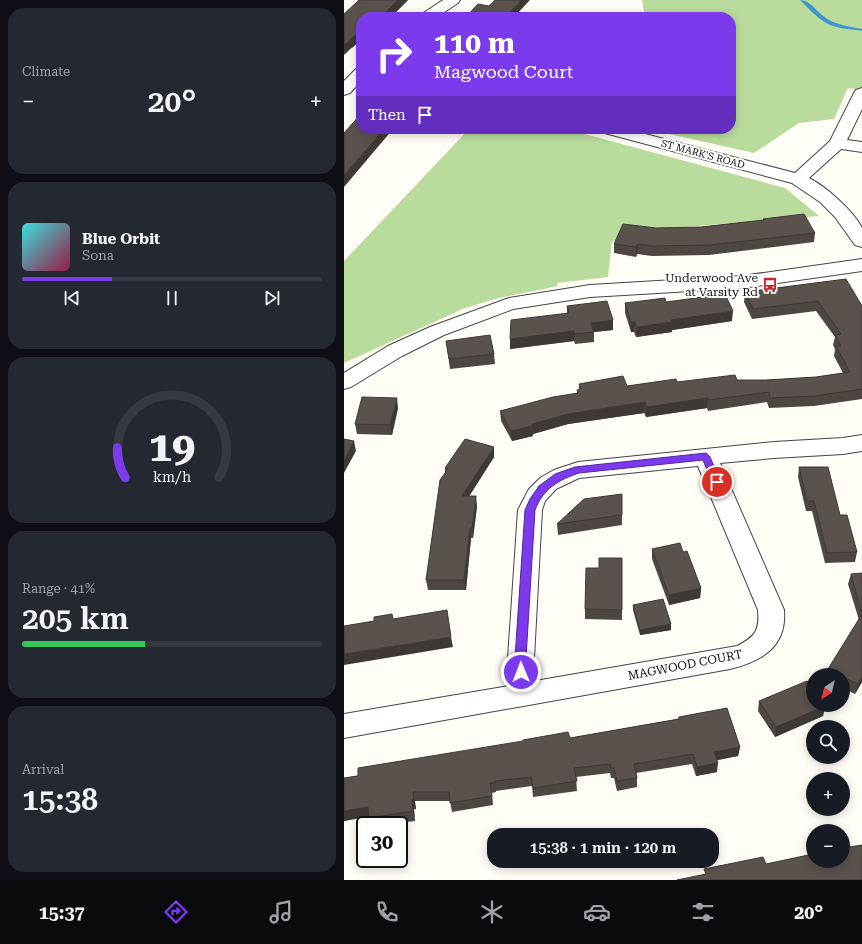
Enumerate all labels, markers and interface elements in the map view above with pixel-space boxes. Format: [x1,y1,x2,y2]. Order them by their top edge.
text: 110 m [434,27,515,60]
icon: right [368,28,420,80]
text: Magwood Court [434,61,574,82]
text: Climate [22,64,70,79]
text: 20° [148,84,196,119]
text: − [22,89,34,114]
text: + [310,89,322,114]
icon: arrive [414,104,436,126]
text: Then [368,106,406,124]
street label: ST MARK'S ROAD [660,138,746,171]
text: Blue Orbit [82,230,160,248]
text: Sona [82,248,114,263]
place label: Underwood Ave at Varsity Rd [665,271,758,299]
bus stop icon: Underwood Ave at Varsity Rd [761,276,779,294]
icon: previous [61,287,83,309]
icon: pause [161,287,183,309]
icon: next [261,287,283,309]
text: 19 [149,422,195,471]
pin [700,465,734,499]
text: km/h [153,469,191,485]
icon: arrive [706,471,728,493]
text: Range · 41% [22,581,95,596]
text: 205 km [22,601,129,636]
street label: MAGWOOD COURT [627,647,743,683]
position arrow [500,651,542,693]
north arrow [806,668,850,712]
map controls [806,668,850,868]
button: search [806,720,850,764]
text: Arrival [22,762,64,777]
button: + [806,772,850,816]
text: 15:38 [22,782,98,817]
speed limit sign: 30 [356,816,408,868]
button: − [806,824,850,868]
text: 15:38 · 1 min · 120 m [530,839,676,857]
icon: directions [162,898,190,926]
icon: music [267,898,295,926]
icon: phone [373,898,401,926]
icon: climate [478,898,506,926]
icon: car [583,898,611,926]
icon: filters [689,898,717,926]
text: 15:37 [39,902,85,923]
text: 20° [794,902,823,923]

